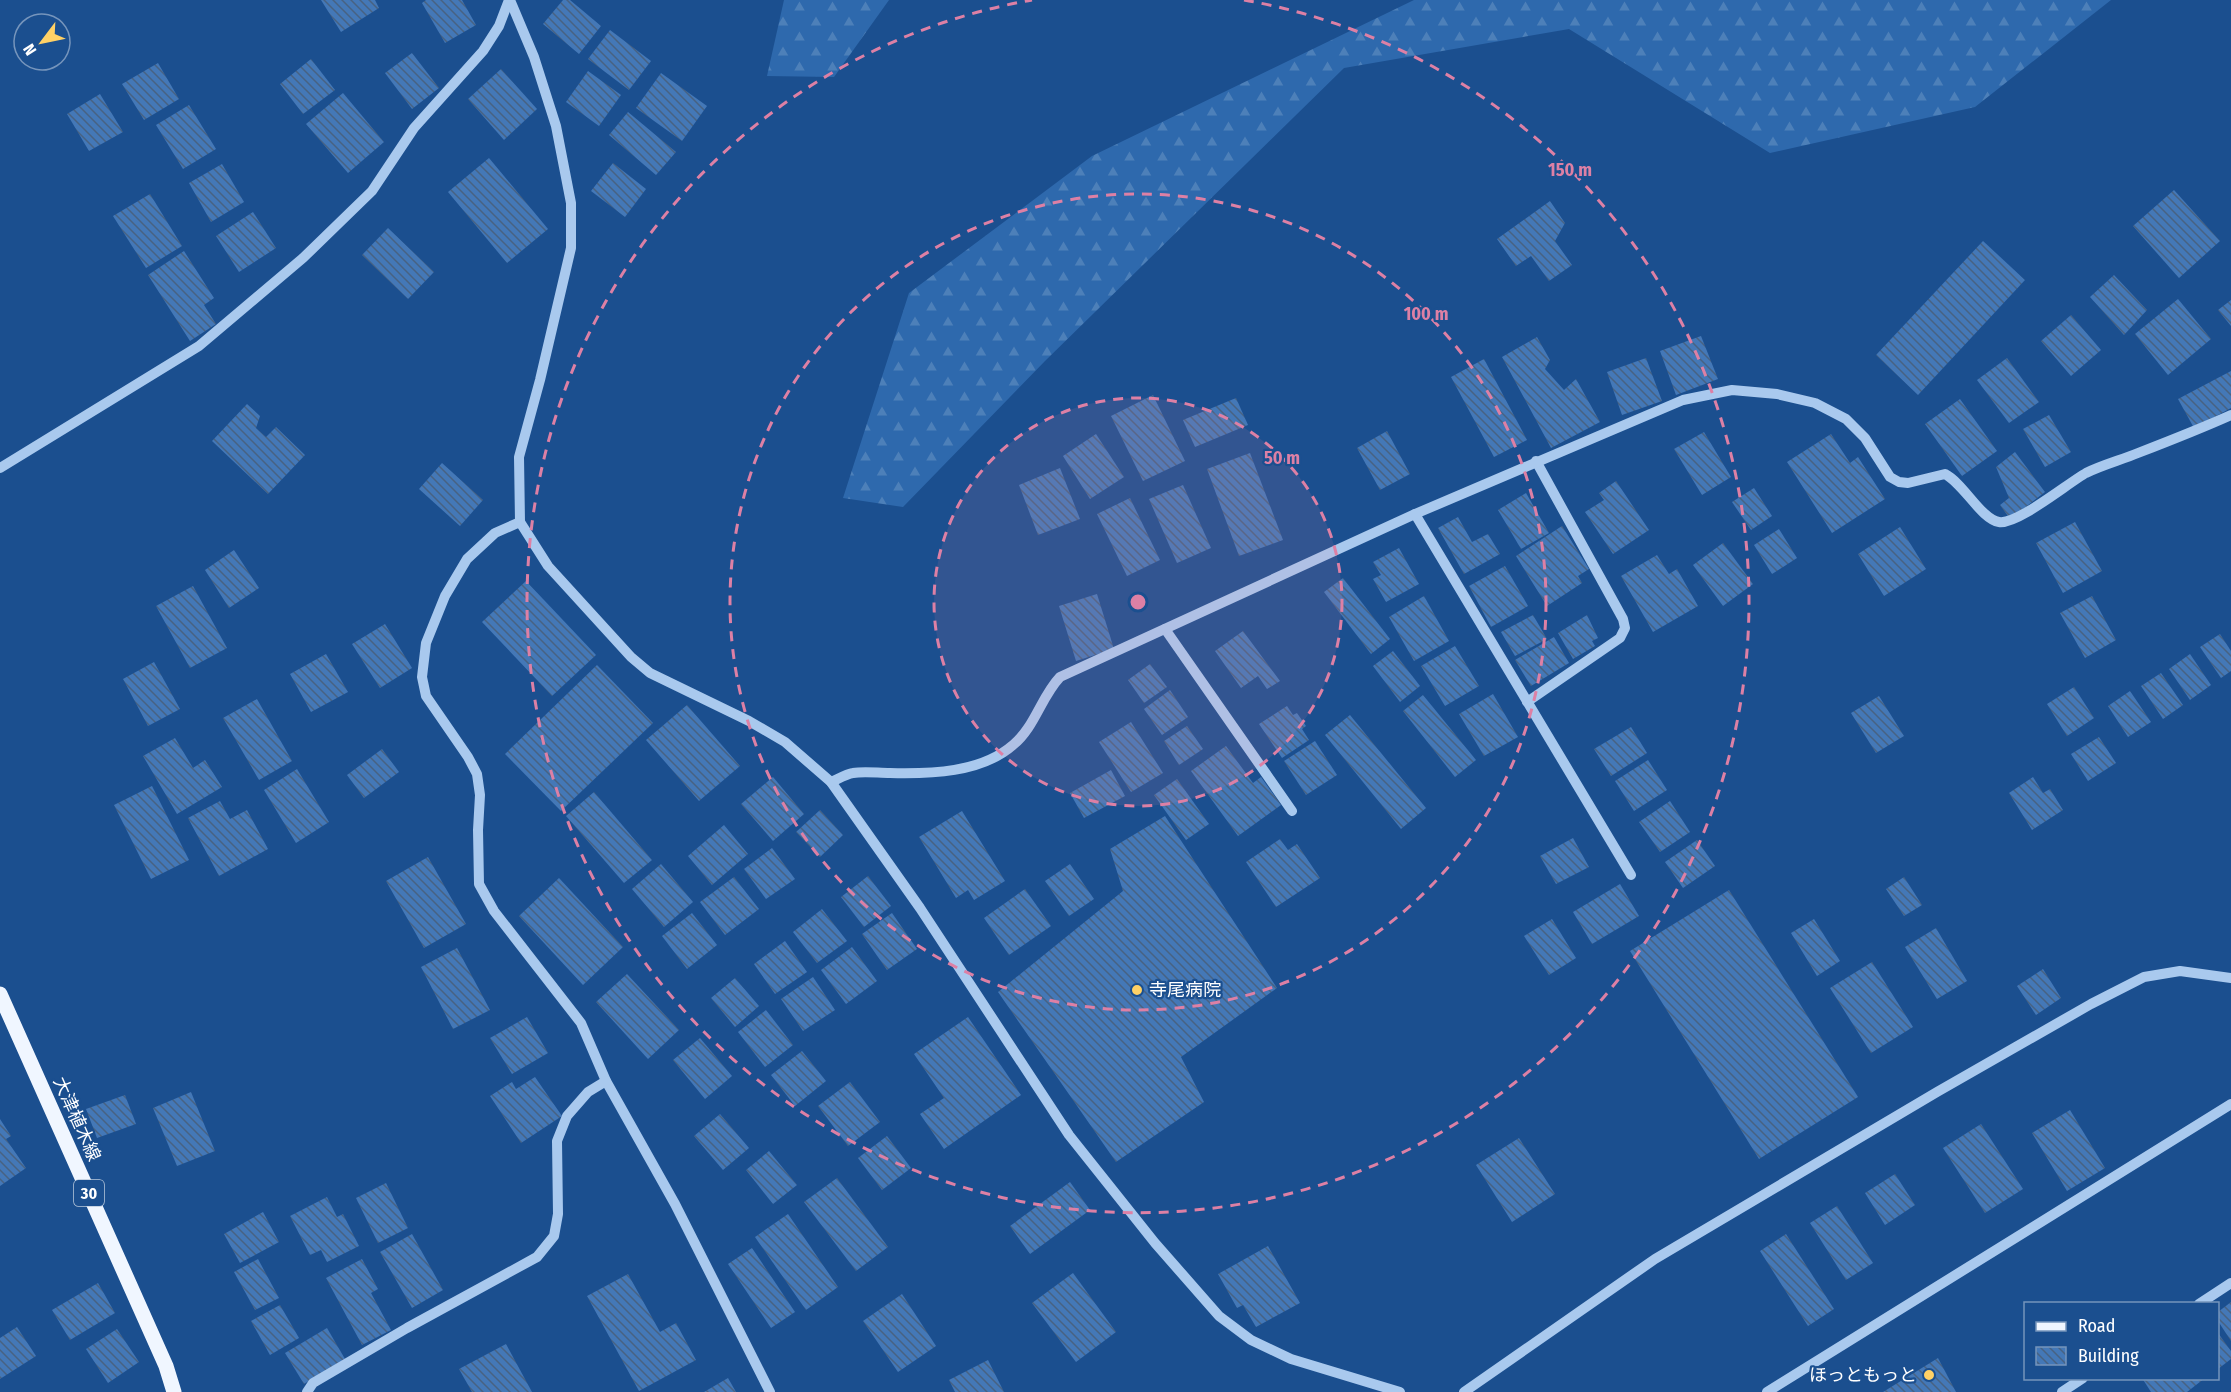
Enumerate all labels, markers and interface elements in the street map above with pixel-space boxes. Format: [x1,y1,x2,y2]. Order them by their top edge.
north arrow [12,12,72,72]
text: N [19,41,40,59]
text: 150 m [1548,159,1592,181]
text: 100 m [1404,303,1448,325]
text: 50 m [1264,447,1300,469]
centre of rings [1128,592,1148,612]
place label: 寺尾病院 [1149,979,1221,1001]
marker: 寺尾病院 [1130,983,1144,997]
street label: 大津植木線 [49,1073,105,1165]
road number: 30 [74,1180,104,1206]
legend [2024,1302,2219,1380]
text: Road [2078,1315,2115,1337]
text: Building [2078,1345,2139,1367]
place label: ほっともっと [1809,1364,1917,1386]
marker: ほっともっと [1922,1368,1936,1382]

